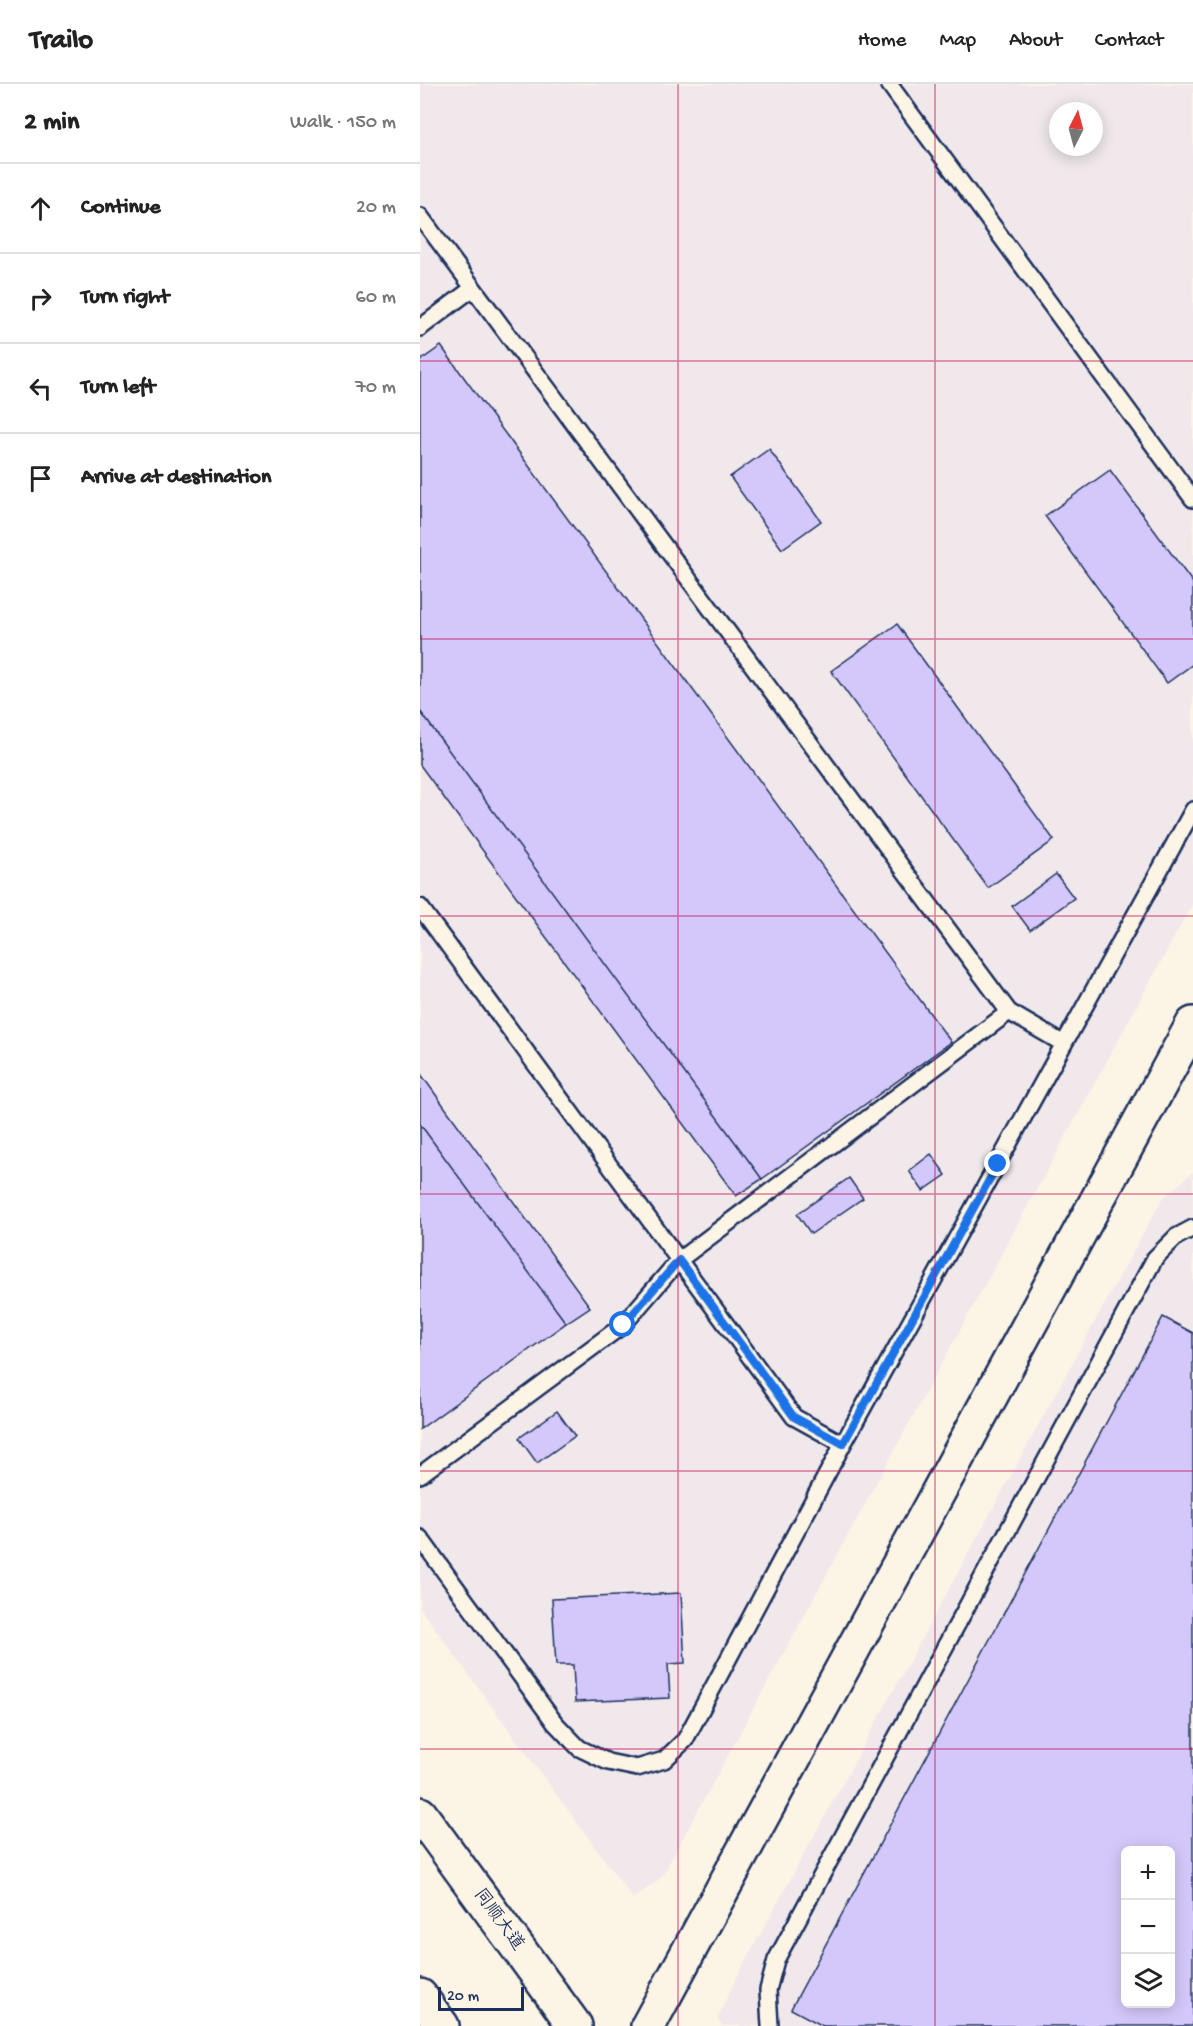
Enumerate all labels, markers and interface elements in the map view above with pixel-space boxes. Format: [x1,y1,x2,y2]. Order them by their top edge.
text: Trailo [30,25,93,58]
text: Home [858,29,906,54]
text: Map [939,29,976,54]
text: About [1009,29,1062,54]
text: Contact [1095,29,1163,54]
north arrow [1049,102,1103,156]
text: 2 min [24,108,79,139]
text: Walk · 150 m [290,112,396,135]
icon: ahead [24,192,57,225]
text: Continue [81,195,161,221]
text: 20 m [356,197,396,220]
icon: right [24,282,57,315]
text: Turn right [81,285,169,311]
text: 60 m [356,287,396,310]
icon: left [24,372,57,405]
text: Turn left [81,375,155,401]
text: 70 m [355,377,396,400]
icon: arrive [24,462,57,495]
text: Arrive at destination [81,465,271,491]
route end [984,1150,1010,1176]
route start [609,1311,635,1337]
map controls [1121,1846,1175,2008]
button: + [1121,1846,1175,1900]
street label: 同顺大道 [468,1884,528,1955]
button: − [1121,1900,1175,1954]
button: layers [1121,1954,1175,2008]
scale bar [438,1984,524,2012]
text: 20 m [447,1988,479,2007]

